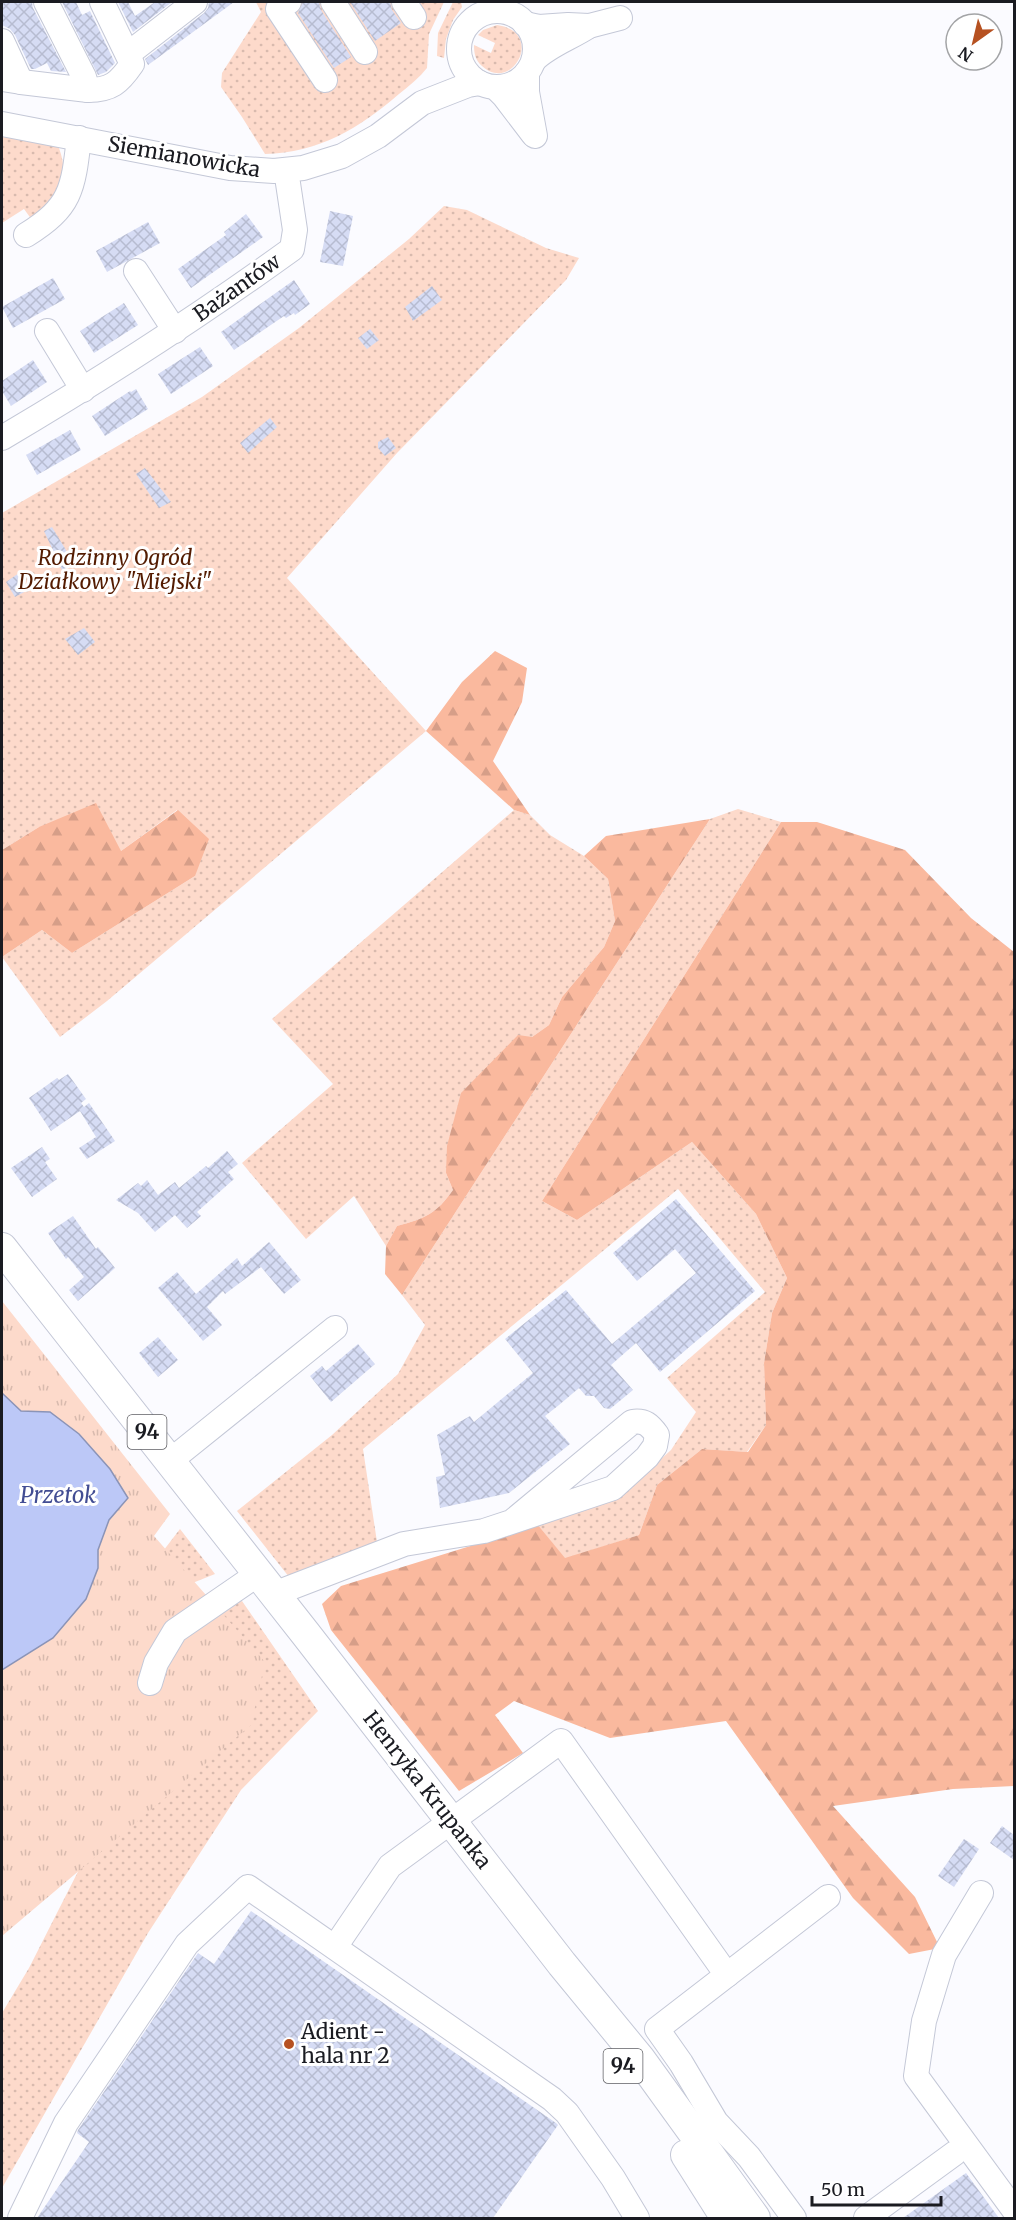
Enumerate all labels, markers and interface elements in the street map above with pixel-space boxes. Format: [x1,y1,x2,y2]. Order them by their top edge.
north arrow [944,12,1004,72]
text: N [954,42,976,66]
street label: Siemianowicka [106,130,262,183]
street label: Bażantów [188,248,286,327]
park label: Rodzinny Ogród Działkowy "Miejski" [17,544,212,595]
road number: 94 [128,1415,166,1449]
water label: Przetok [20,1481,96,1509]
street label: Henryka Krupanka [357,1705,497,1874]
place label: Adient - hala nr 2 [300,2018,390,2069]
marker: Adient - hala nr 2 [282,2037,296,2051]
road number: 94 [604,2049,642,2083]
scale bar [812,2169,941,2207]
text: 50 m [821,2178,865,2201]

